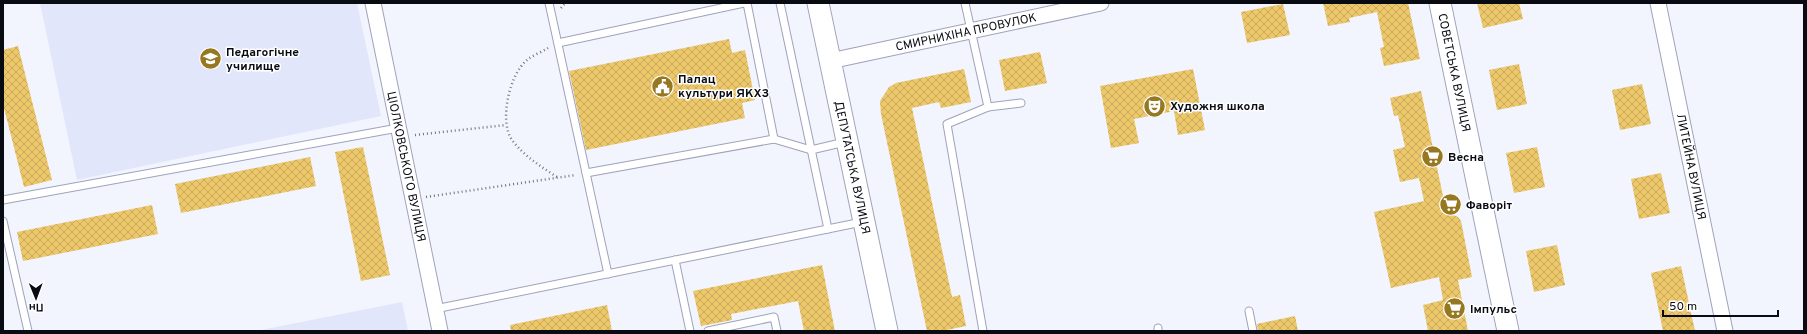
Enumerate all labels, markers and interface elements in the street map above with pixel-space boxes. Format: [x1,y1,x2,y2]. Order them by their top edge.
street label: СМИРНИХІНА ПРОВУЛОК [894,10,1038,56]
street label: СОВЕТСЬКА ВУЛИЦЯ [1433,12,1474,133]
place label: Педагогічне училище [226,45,299,75]
school or university icon: Педагогічне училище [197,46,223,72]
place label: Палац культури ЯКХЗ [678,72,769,102]
public building icon: Палац культури ЯКХЗ [649,73,675,99]
street label: ЦІОЛКОВСЬКОГО ВУЛИЦЯ [382,90,429,244]
theatre icon: Художня школа [1142,93,1168,119]
place label: Художня школа [1170,99,1265,115]
street label: ДЕПУТАТСЬКА ВУЛИЦЯ [830,100,873,236]
street label: ЛИТЕЙНА ВУЛИЦЯ [1672,112,1709,221]
supermarket icon: Весна [1420,144,1446,170]
place label: Весна [1448,150,1484,166]
supermarket icon: Фаворіт [1437,192,1463,218]
place label: Фаворіт [1466,198,1513,214]
north arrow [16,278,56,318]
scale bar [1663,292,1778,318]
supermarket icon: Імпульс [1442,296,1468,322]
text: 50 m [1669,299,1697,315]
text: Пн [29,300,44,314]
place label: Імпульс [1470,302,1517,318]

